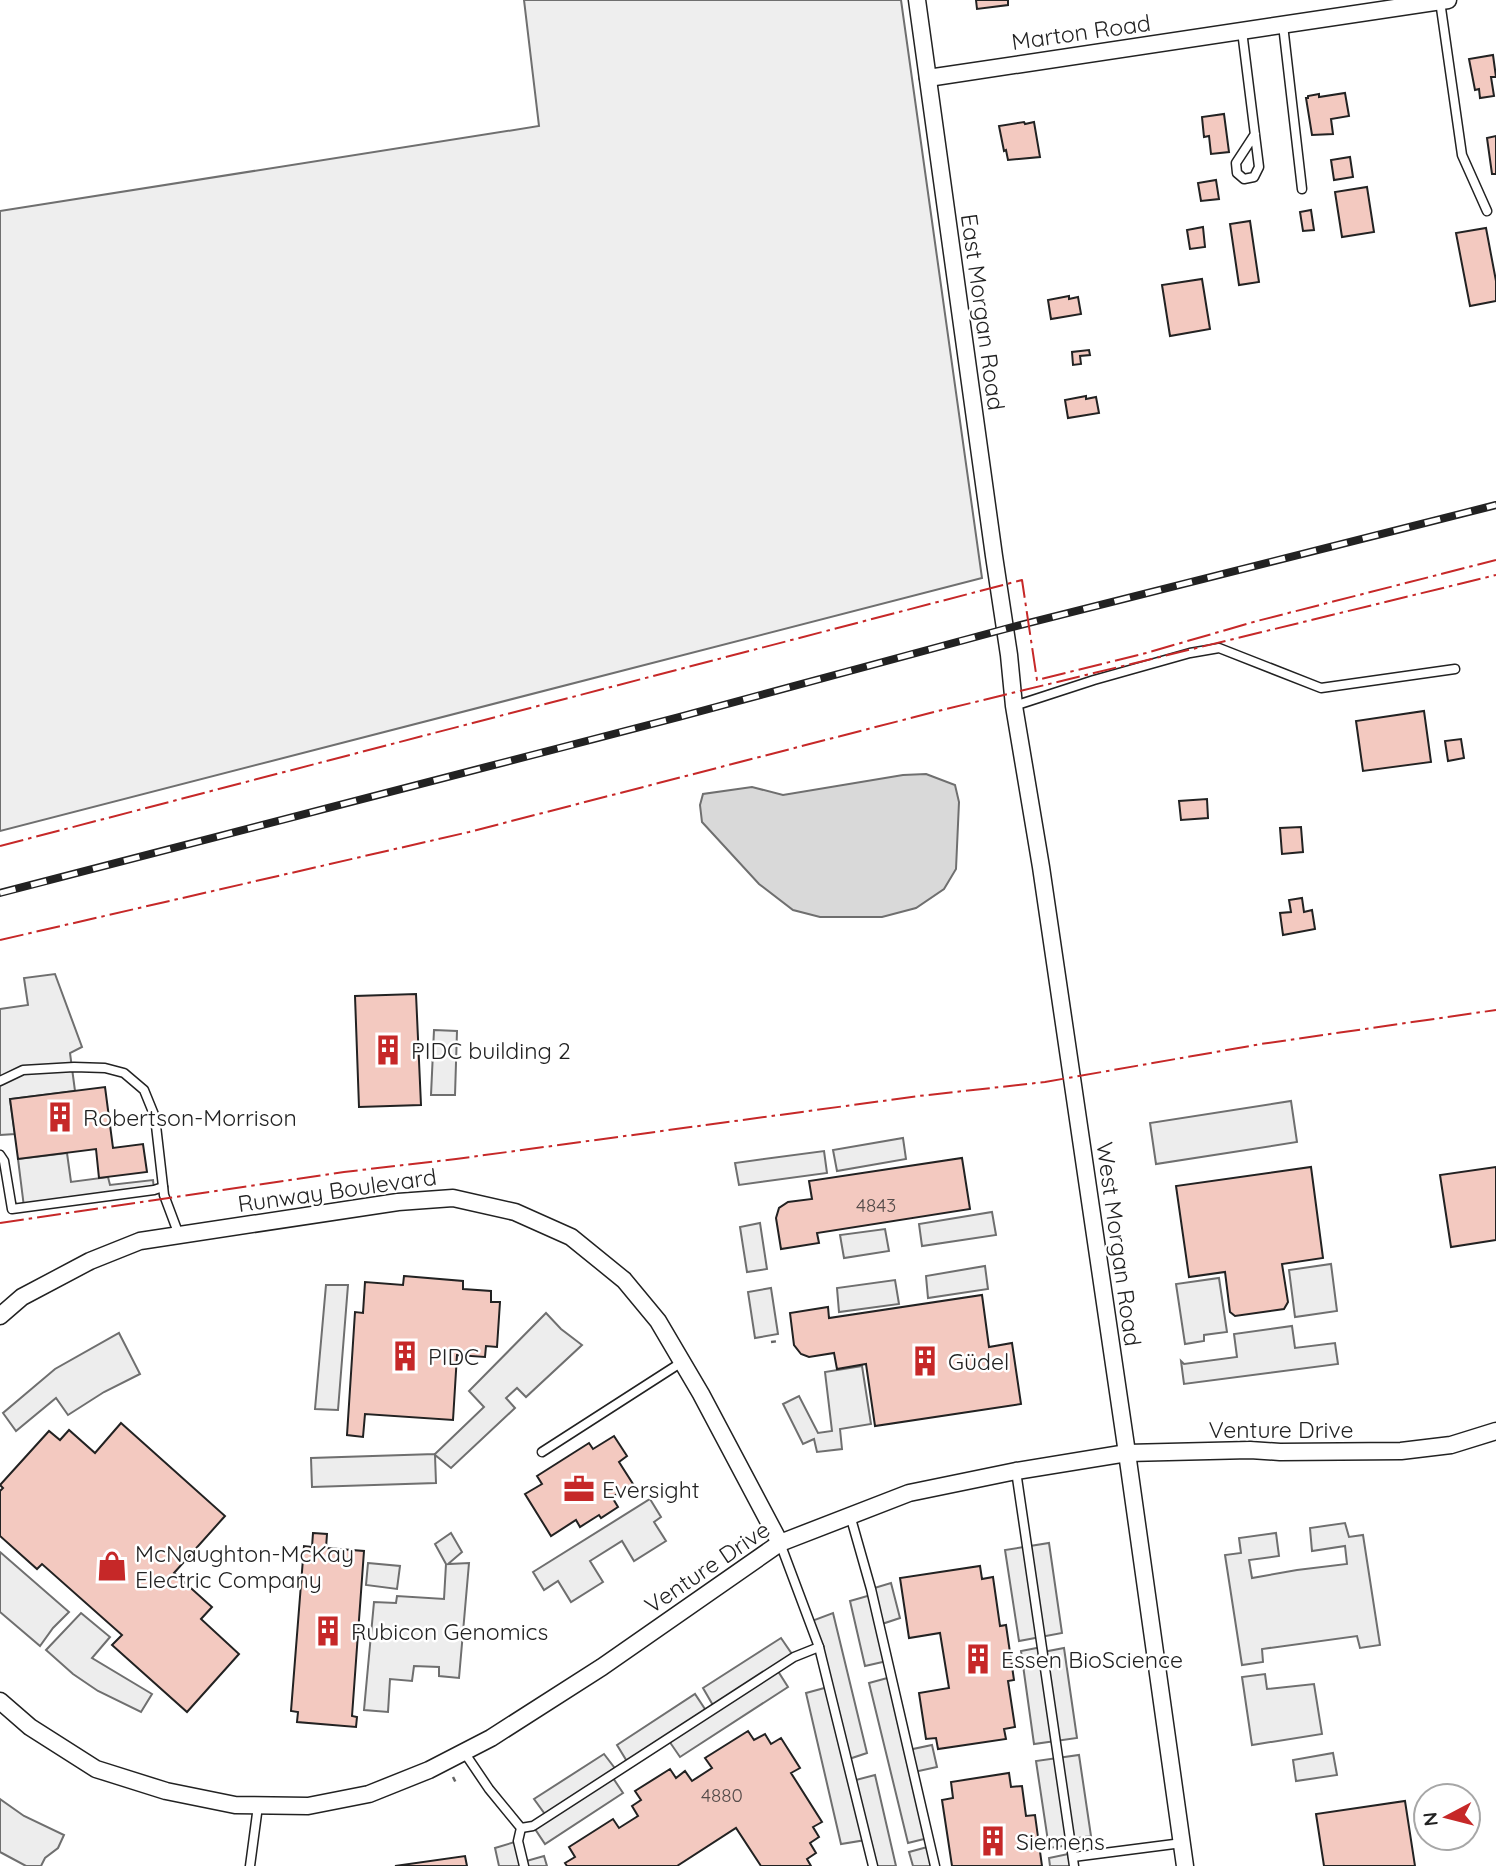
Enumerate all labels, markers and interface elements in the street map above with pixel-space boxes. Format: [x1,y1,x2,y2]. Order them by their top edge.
street label: Marton Road [1010,8,1152,56]
street label: East Morgan Road [955,212,1011,412]
building icon: PIDC building 2 [371,1033,405,1067]
place label: PIDC building 2 [411,1036,571,1065]
building icon: Robertson-Morrison [43,1100,77,1134]
place label: Robertson-Morrison [83,1103,297,1132]
street label: West Morgan Road [1090,1140,1148,1348]
street label: Runway Boulevard [236,1162,438,1218]
house number: 4843 [856,1193,896,1217]
building icon: PIDC [388,1339,422,1373]
place label: PIDC [428,1342,479,1371]
building icon: Güdel [908,1344,942,1378]
place label: Güdel [948,1347,1009,1376]
street label: Venture Drive [1209,1415,1353,1444]
office icon: Eversight [562,1472,596,1506]
place label: Eversight [602,1475,700,1504]
street label: Venture Drive [639,1514,775,1620]
place label: McNaughton-McKay Electric Company [135,1539,354,1594]
shop icon: McNaughton-McKay Electric Company [95,1549,129,1583]
building icon: Rubicon Genomics [311,1614,345,1648]
place label: Rubicon Genomics [351,1617,548,1646]
building icon: Essen BioScience [961,1642,995,1676]
place label: Essen BioScience [1001,1645,1183,1674]
north arrow [1412,1782,1482,1852]
house number: 4880 [701,1783,743,1807]
text: N [1417,1811,1443,1827]
building icon: Siemens [976,1824,1010,1858]
place label: Siemens [1016,1827,1105,1856]

